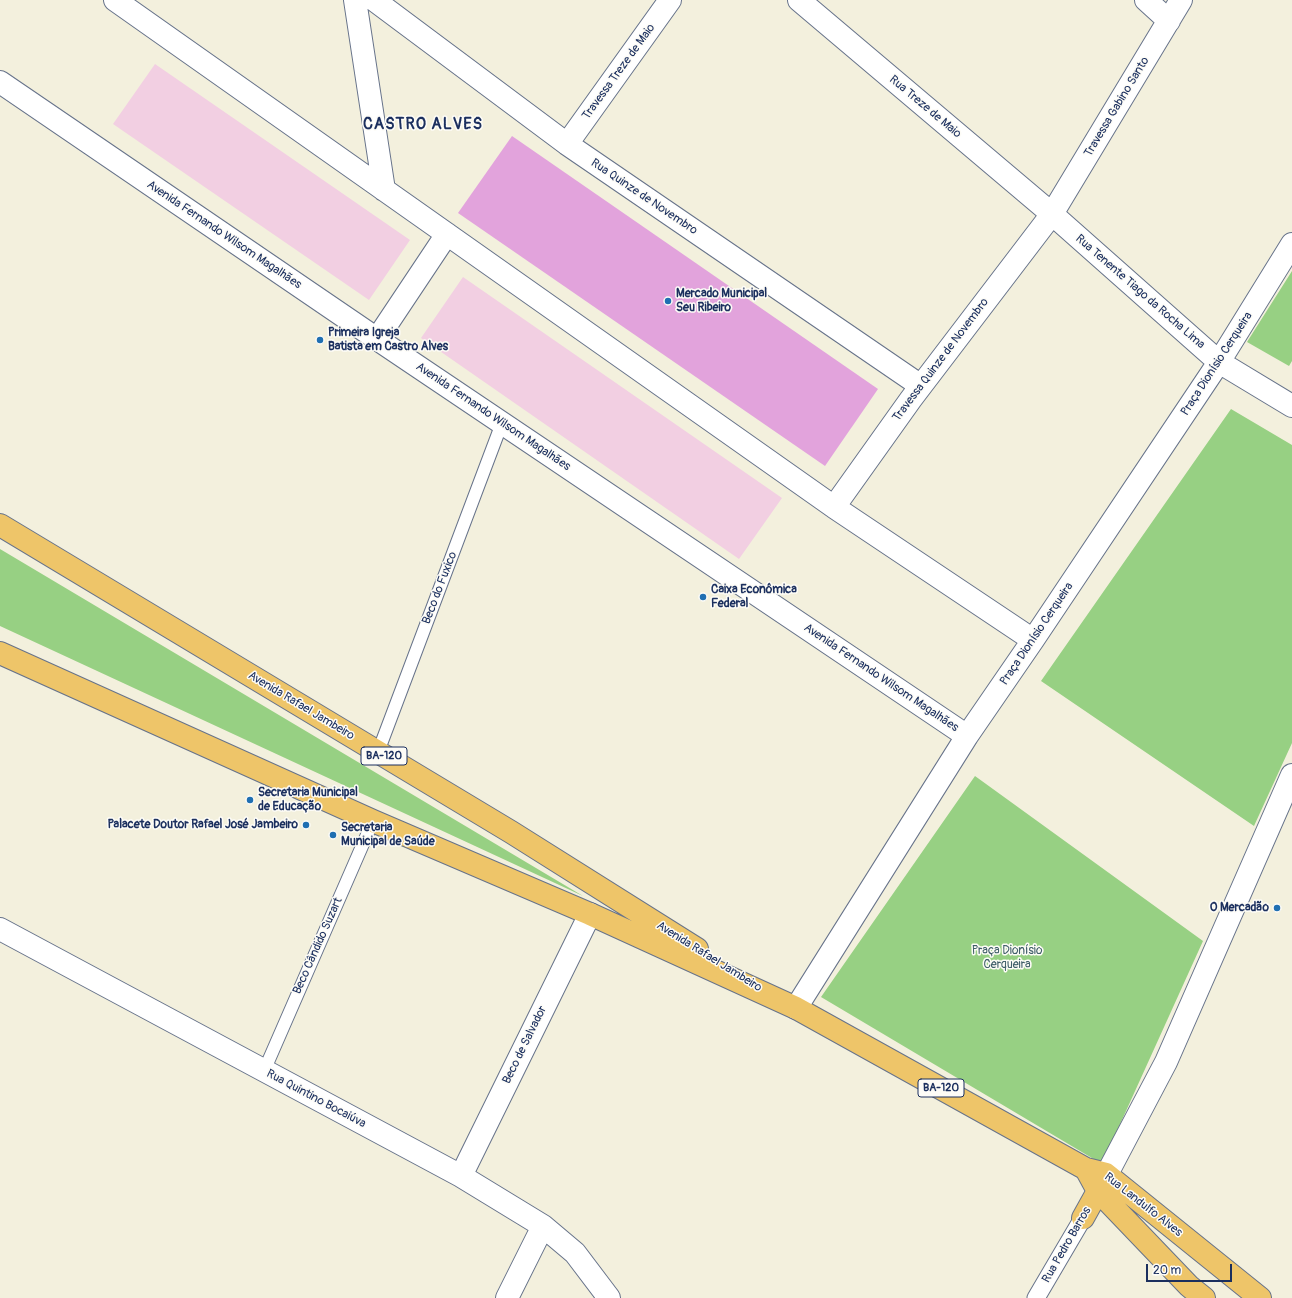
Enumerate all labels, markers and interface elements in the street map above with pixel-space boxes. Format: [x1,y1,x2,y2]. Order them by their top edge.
street label: Travessa Treze de Maio [579,21,659,123]
street label: Travessa Gabino Santo [1081,54,1153,160]
street label: Rua Treze de Maio [886,73,964,141]
district label: CASTRO ALVES [363,115,483,135]
street label: Rua Quinze de Novembro [588,156,700,238]
street label: Avenida Fernando Wilsom Magalhães [144,178,304,292]
street label: Rua Tenente Tiago da Rocha Lima [1072,232,1208,352]
place label: Mercado Municipal Seu Ribeiro [676,287,767,315]
marker: Mercado Municipal Seu Ribeiro [663,296,673,306]
street label: Travessa Quinze de Novembro [890,296,992,424]
street label: Praça Dionísio Cerqueira [1178,310,1256,418]
place label: Primeira Igreja Batista em Castro Alves [328,326,448,354]
marker: Primeira Igreja Batista em Castro Alves [315,335,325,345]
street label: Avenida Fernando Wilsom Magalhães [413,360,573,474]
street label: Beco do Fuxico [420,550,460,626]
street label: Praça Dionísio Cerqueira [997,580,1077,688]
place label: Caixa Econômica Federal [711,583,797,611]
marker: Caixa Econômica Federal [698,592,708,602]
street label: Avenida Fernando Wilsom Magalhães [801,621,961,735]
street label: Avenida Rafael Jambeiro [245,669,357,743]
road number: BA-120 [361,747,407,765]
place label: Secretaria Municipal de Educação [258,786,358,814]
marker: Secretaria Municipal de Educação [245,795,255,805]
place label: Palacete Doutor Rafael José Jambeiro [107,818,298,832]
marker: Palacete Doutor Rafael José Jambeiro [301,820,311,830]
place label: Secretaria Municipal de Saúde [341,821,435,849]
marker: Secretaria Municipal de Saúde [328,830,338,840]
street label: Beco Cândido Suzart [290,895,346,997]
place label: O Mercadão [1210,901,1269,915]
marker: O Mercadão [1272,903,1282,913]
street label: Avenida Rafael Jambeiro [654,919,764,995]
park label: Praça Dionísio Cerqueira [972,944,1042,972]
street label: Beco de Salvador [500,1004,550,1086]
street label: Rua Quintino Bocaiúva [264,1067,368,1131]
road number: BA-120 [918,1079,964,1097]
street label: Rua Landulfo Alves [1101,1170,1185,1240]
street label: Rua Pedro Barros [1039,1205,1095,1285]
scale bar [1148,1256,1234,1282]
text: 20 m [1153,1263,1181,1278]

